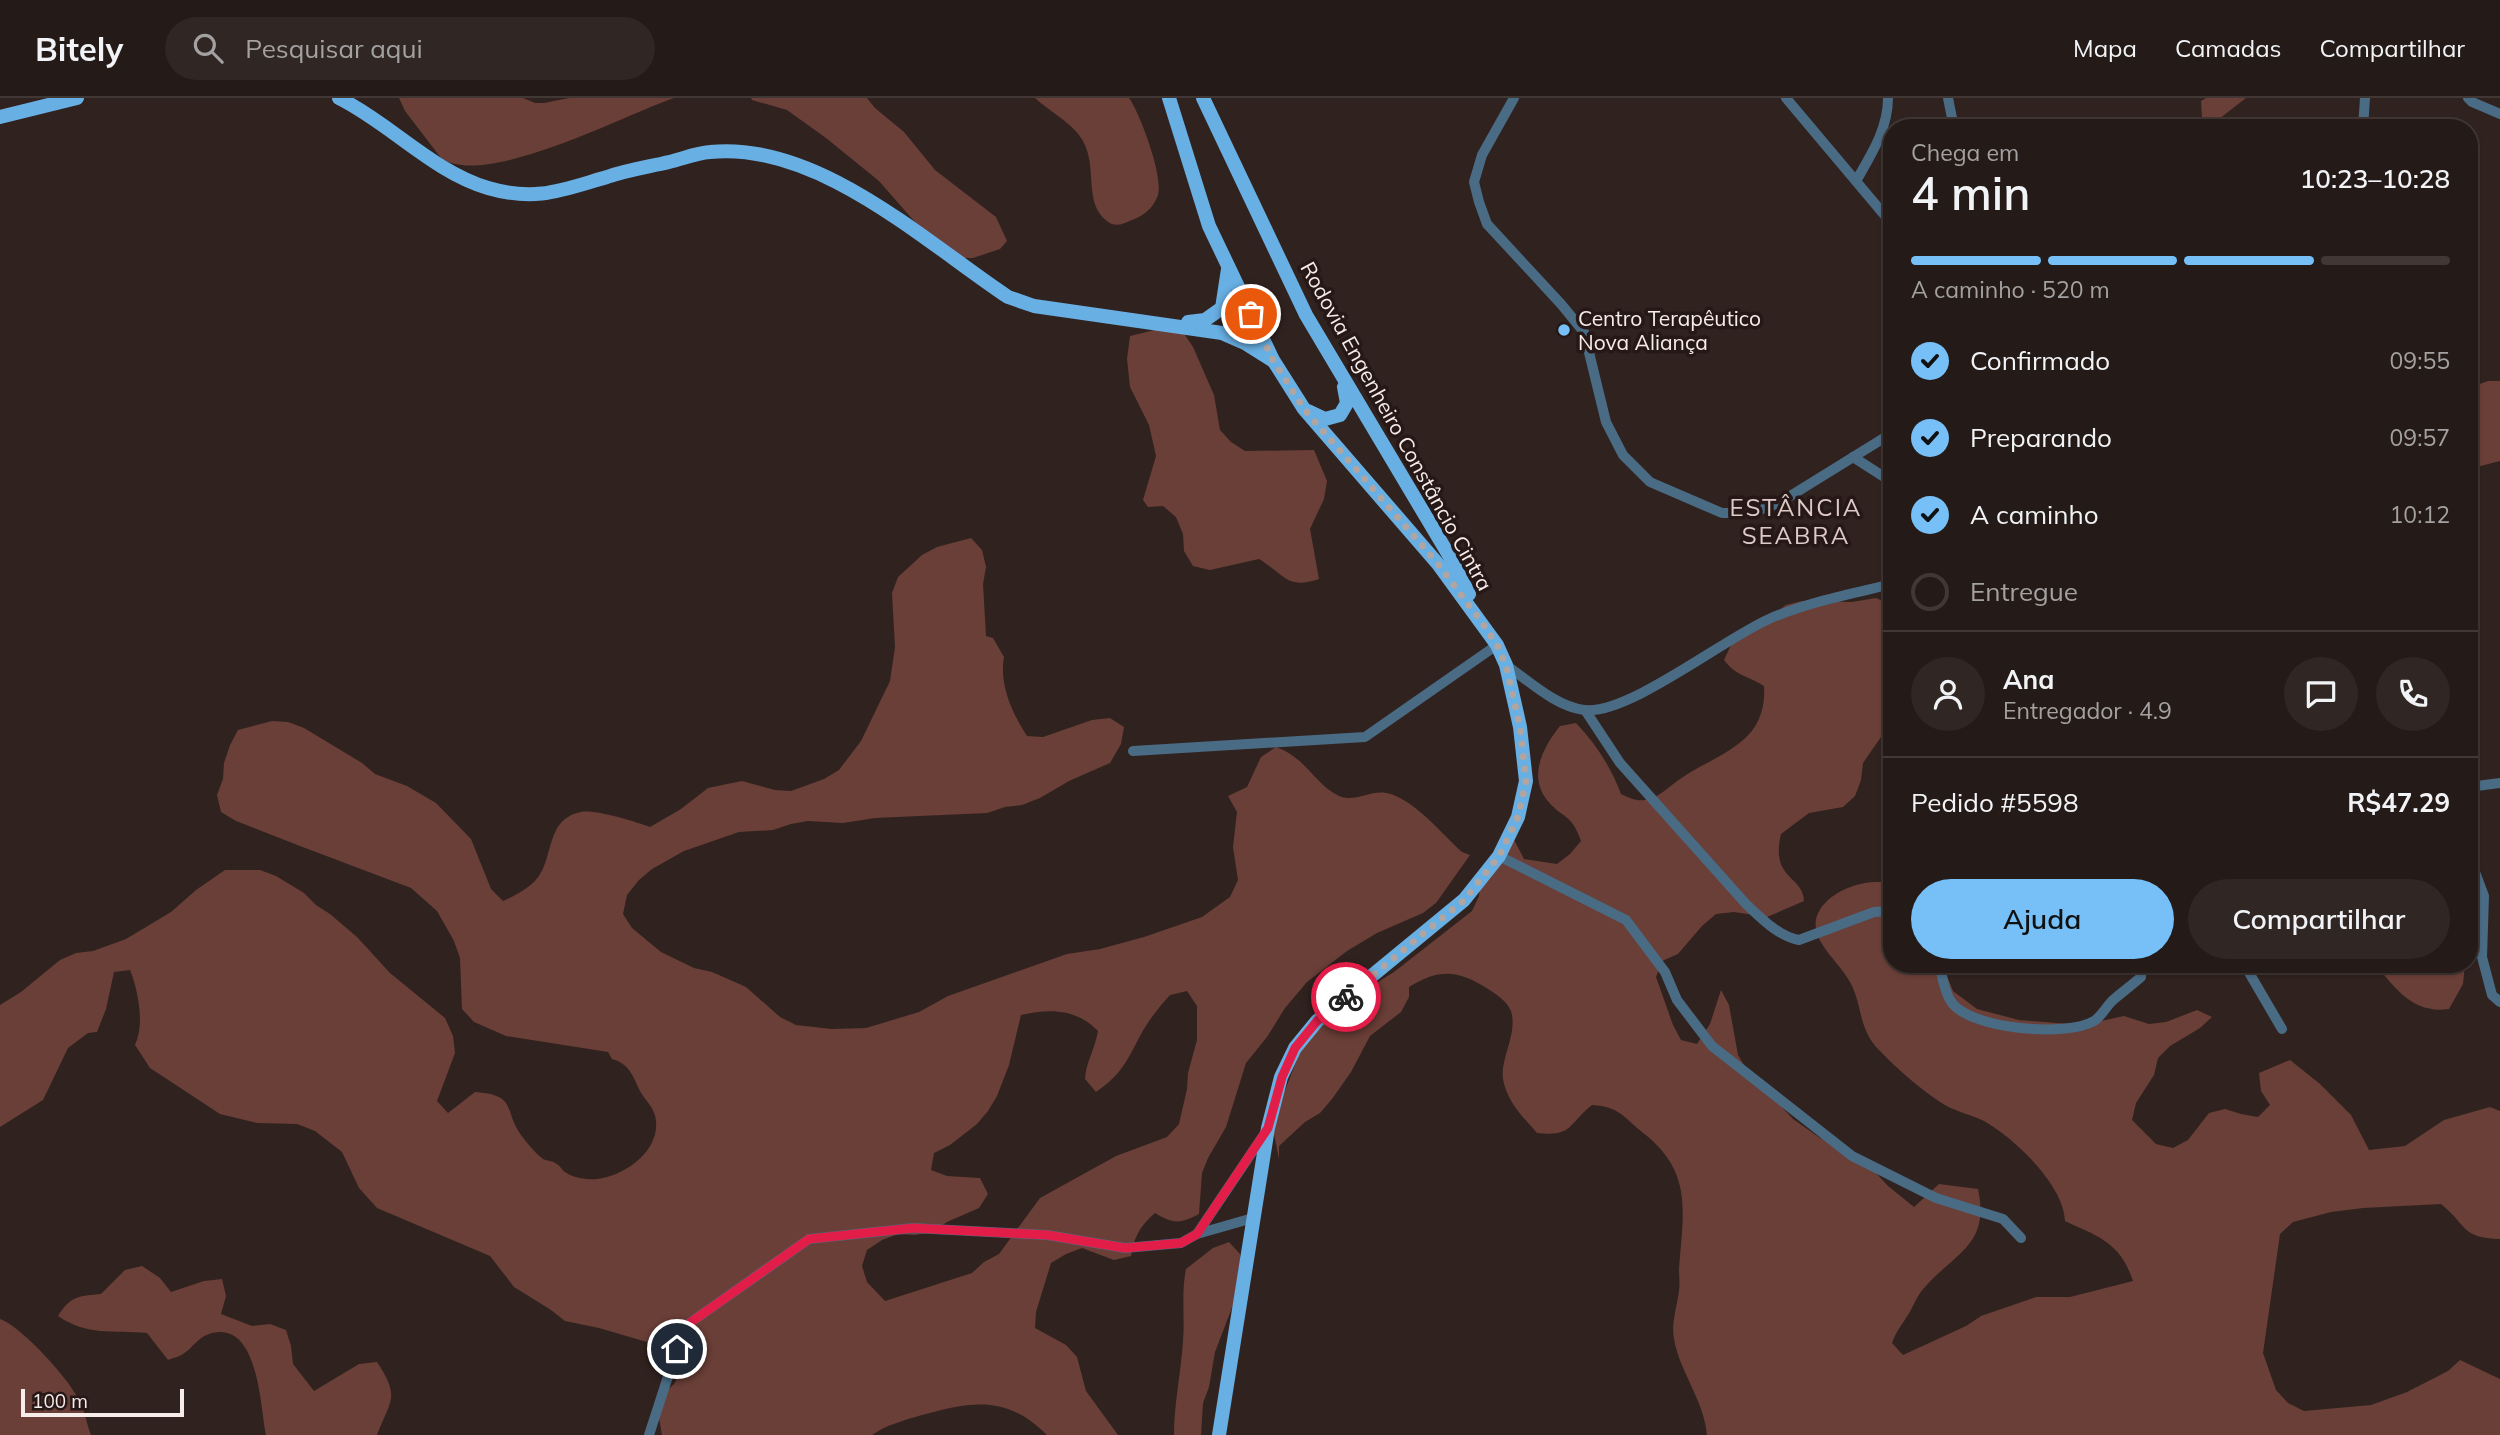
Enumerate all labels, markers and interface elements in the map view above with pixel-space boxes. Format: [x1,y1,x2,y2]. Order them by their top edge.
search box [165,17,655,80]
text: Bitely [35,28,123,69]
icon: search [189,29,227,67]
text: Pesquisar aqui [245,32,423,65]
text: Mapa [2073,33,2137,63]
text: Camadas [2175,33,2282,63]
text: Compartilhar [2320,33,2465,63]
text: Chega em [1911,138,2019,167]
text: 10:23–10:28 [2300,162,2450,195]
text: 4 min [1911,164,2030,222]
street label: Rodovia Engenheiro Constâncio Cintra [1295,257,1499,595]
text: A caminho · 520 m [1911,275,2110,304]
pin [1221,284,1281,344]
icon: bag [1232,295,1270,333]
place label: Centro Terapêutico Nova Aliança [1578,305,1761,355]
marker: Centro Terapêutico Nova Aliança [1556,322,1572,338]
icon: check [1911,342,1949,380]
text: Confirmado [1970,344,2110,377]
text: 09:55 [2390,346,2450,375]
icon: check [1911,419,1949,457]
text: Preparando [1970,421,2112,454]
text: 09:57 [2390,423,2450,452]
district label: ESTÂNCIA SEABRA [1730,492,1862,550]
icon: check [1911,496,1949,534]
text: A caminho [1970,498,2099,531]
text: 10:12 [2390,500,2450,529]
text: Entregue [1970,575,2078,608]
button: person [1911,657,1985,731]
button: chat [2284,657,2358,731]
button: phone [2376,657,2450,731]
text: Ana [2003,663,2054,696]
text: Entregador · 4.9 [2003,696,2172,725]
text: Pedido #5598 [1911,786,2079,819]
text: R$47.29 [2347,786,2450,819]
button: Ajuda [1911,879,2174,959]
button: Compartilhar [2188,879,2450,959]
courier [1311,962,1381,1032]
icon: bike [1327,978,1365,1016]
pin [647,1319,707,1379]
icon: home [658,1330,696,1368]
scale bar [21,1386,184,1418]
text: 100 m [32,1389,88,1413]

